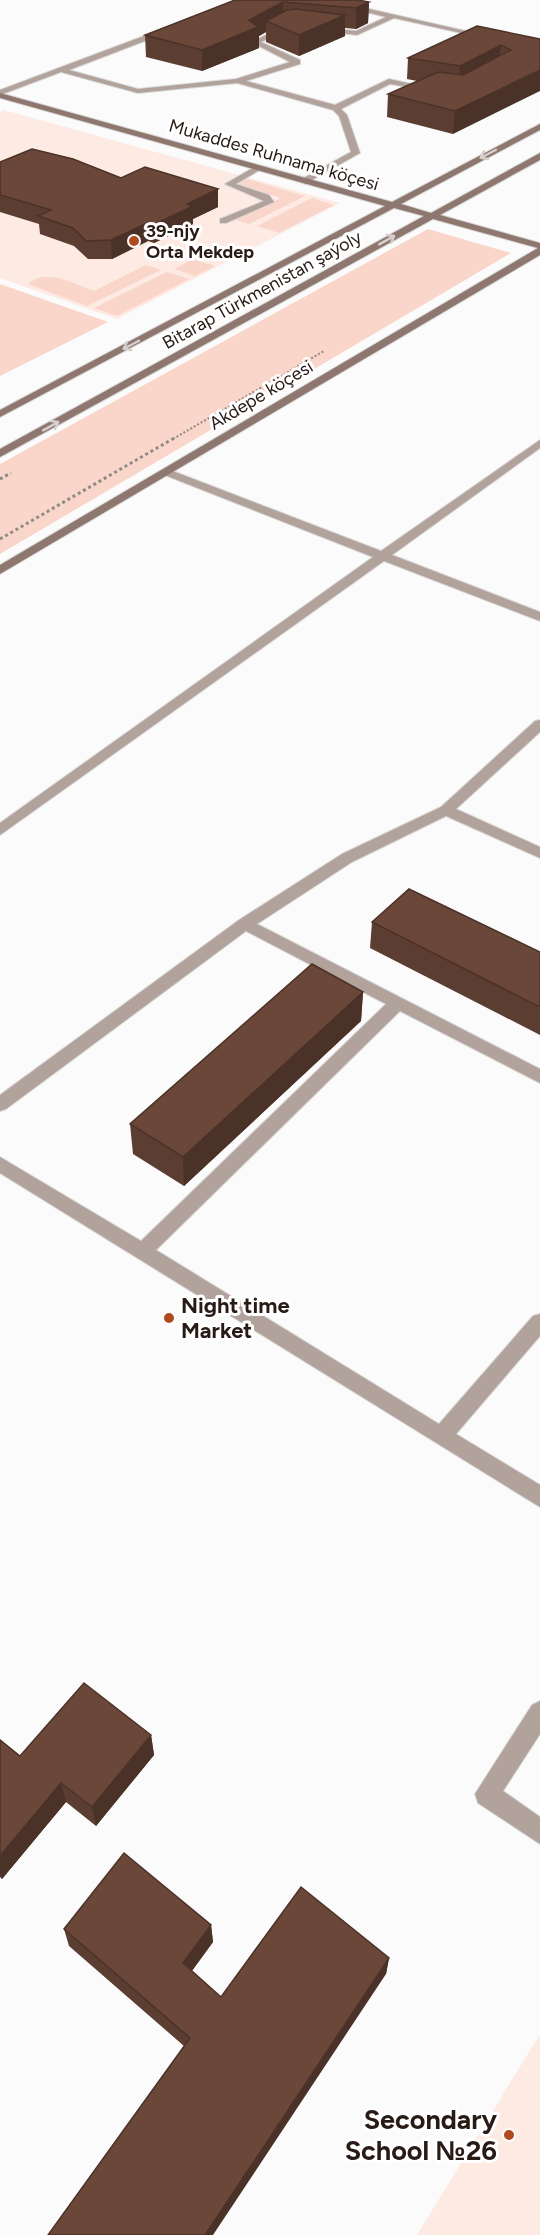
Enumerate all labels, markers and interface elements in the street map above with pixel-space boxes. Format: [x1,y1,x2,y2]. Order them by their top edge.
street label: Mukaddes Ruhnama köçesi [166,114,382,196]
one-way arrow [480,149,498,160]
place label: 39-njy Orta Mekdep [146,220,254,263]
street label: Bitarap Türkmenistan şaýoly [159,226,366,354]
marker: 39-njy Orta Mekdep [127,234,141,248]
one-way arrow [378,234,396,245]
one-way arrow [122,339,140,351]
street label: Akdepe köçesi [205,355,317,435]
one-way arrow [42,420,59,432]
place label: Night time Market [181,1292,290,1344]
marker: Night time Market [162,1311,176,1325]
place label: Secondary School №26 [345,2103,497,2167]
marker: Secondary School №26 [502,2128,516,2142]

